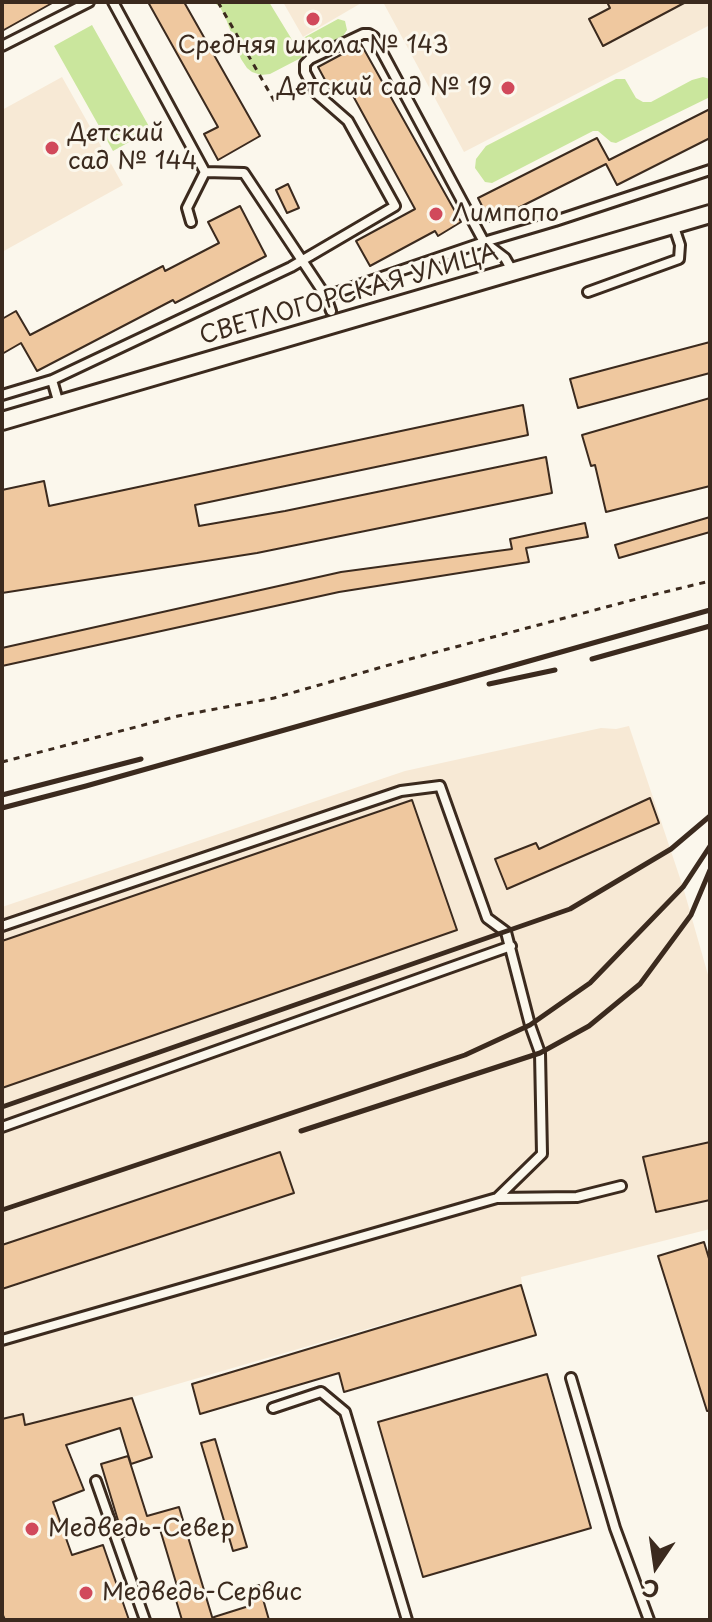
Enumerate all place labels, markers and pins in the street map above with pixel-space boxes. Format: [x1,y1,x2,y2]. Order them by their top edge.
marker: Средняя школа № 143 [304,10,322,28]
place label: Средняя школа № 143 [177,32,449,60]
place label: Детский сад № 19 [277,74,492,102]
marker: Детский сад № 19 [499,79,517,97]
place label: Детский сад № 144 [68,120,197,176]
marker: Детский сад № 144 [43,139,61,157]
place label: Лимпопо [452,200,559,228]
marker: Лимпопо [427,205,445,223]
place label: Медведь-Север [48,1515,235,1543]
marker: Медведь-Север [23,1520,41,1538]
place label: Медведь-Сервис [102,1579,302,1607]
marker: Медведь-Сервис [77,1584,95,1602]

